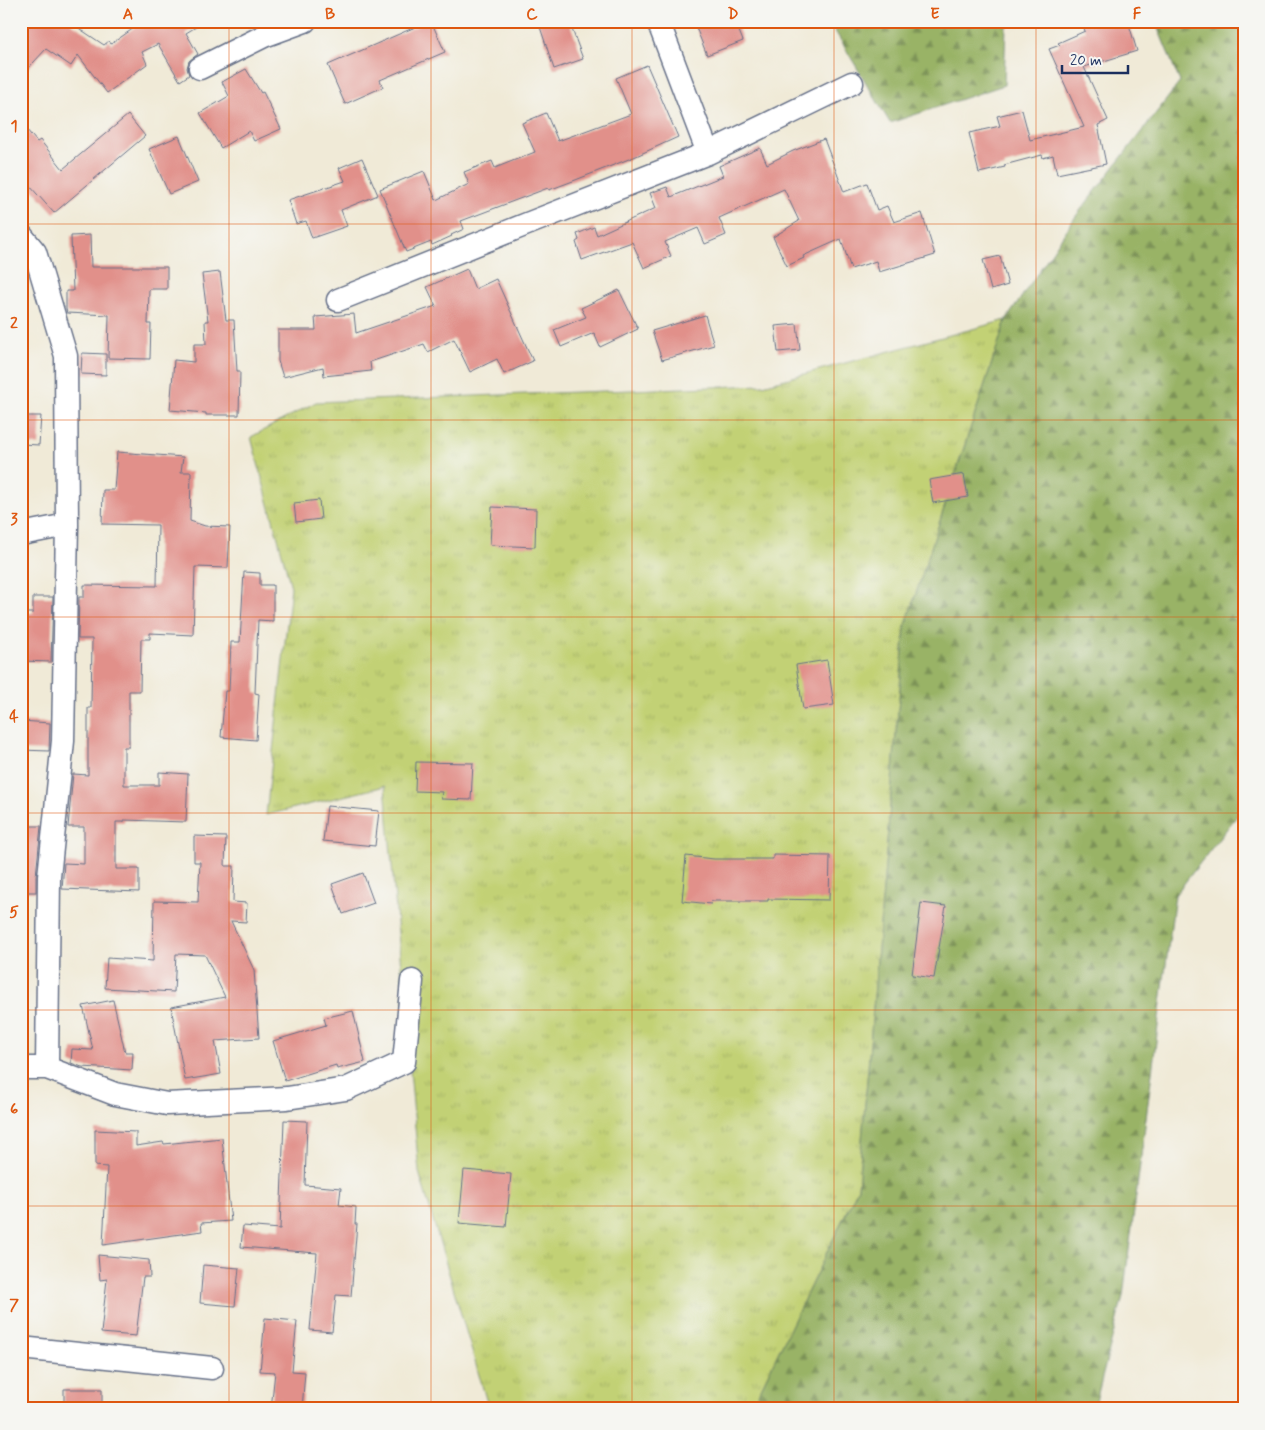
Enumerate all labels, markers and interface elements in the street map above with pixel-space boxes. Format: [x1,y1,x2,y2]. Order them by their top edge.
text: A [123,4,133,25]
text: B [325,4,335,25]
text: C [526,4,538,25]
text: D [727,4,739,25]
text: E [930,4,940,25]
text: F [1133,4,1142,25]
scale bar [1062,42,1129,74]
text: 20 m [1070,51,1102,71]
text: 1 [10,116,18,137]
text: 2 [10,313,18,334]
text: 3 [10,509,18,530]
text: 4 [9,706,19,727]
text: 5 [9,902,19,923]
text: 6 [10,1099,18,1120]
text: 7 [9,1295,19,1316]

